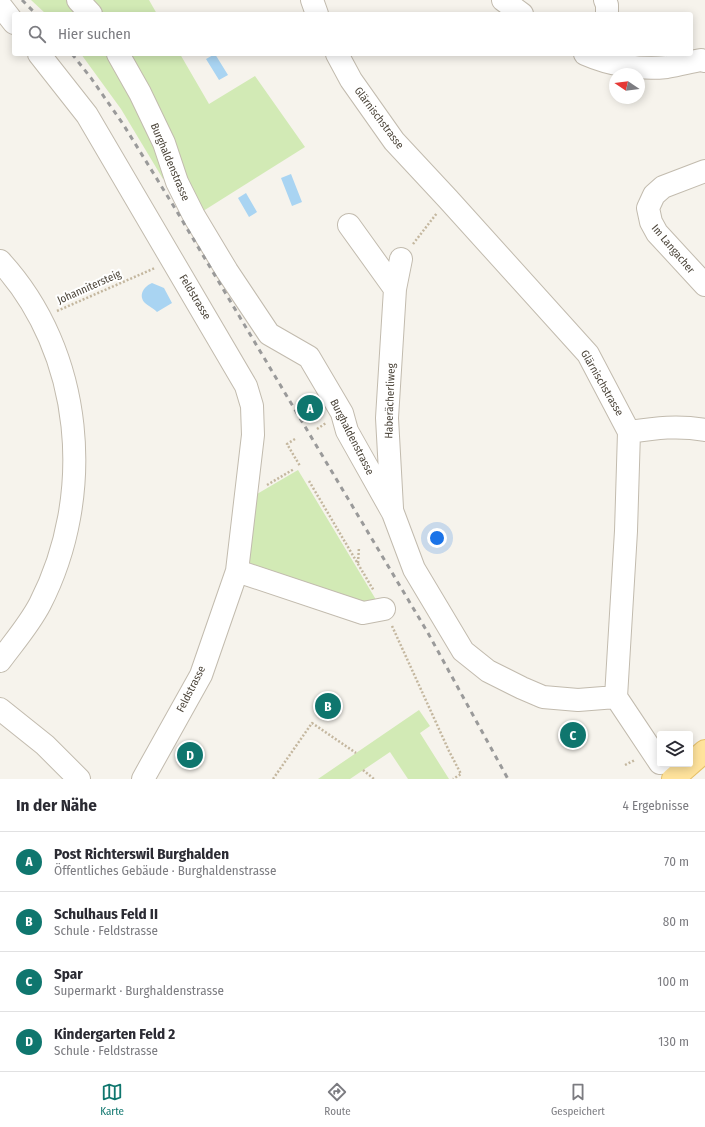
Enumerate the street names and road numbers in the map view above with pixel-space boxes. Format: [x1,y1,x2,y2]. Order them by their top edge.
street label: Glärnischstrasse [352,85,406,151]
street label: Burghaldenstrasse [148,121,192,203]
street label: Im Langacher [649,222,697,276]
street label: Johannitersteig [55,267,124,307]
street label: Feldstrasse [176,272,214,322]
street label: Glärnischstrasse [578,348,626,418]
street label: Haberächerliweg [382,362,398,439]
street label: Burghaldenstrasse [327,397,377,477]
street label: Feldstrasse [174,664,208,714]

